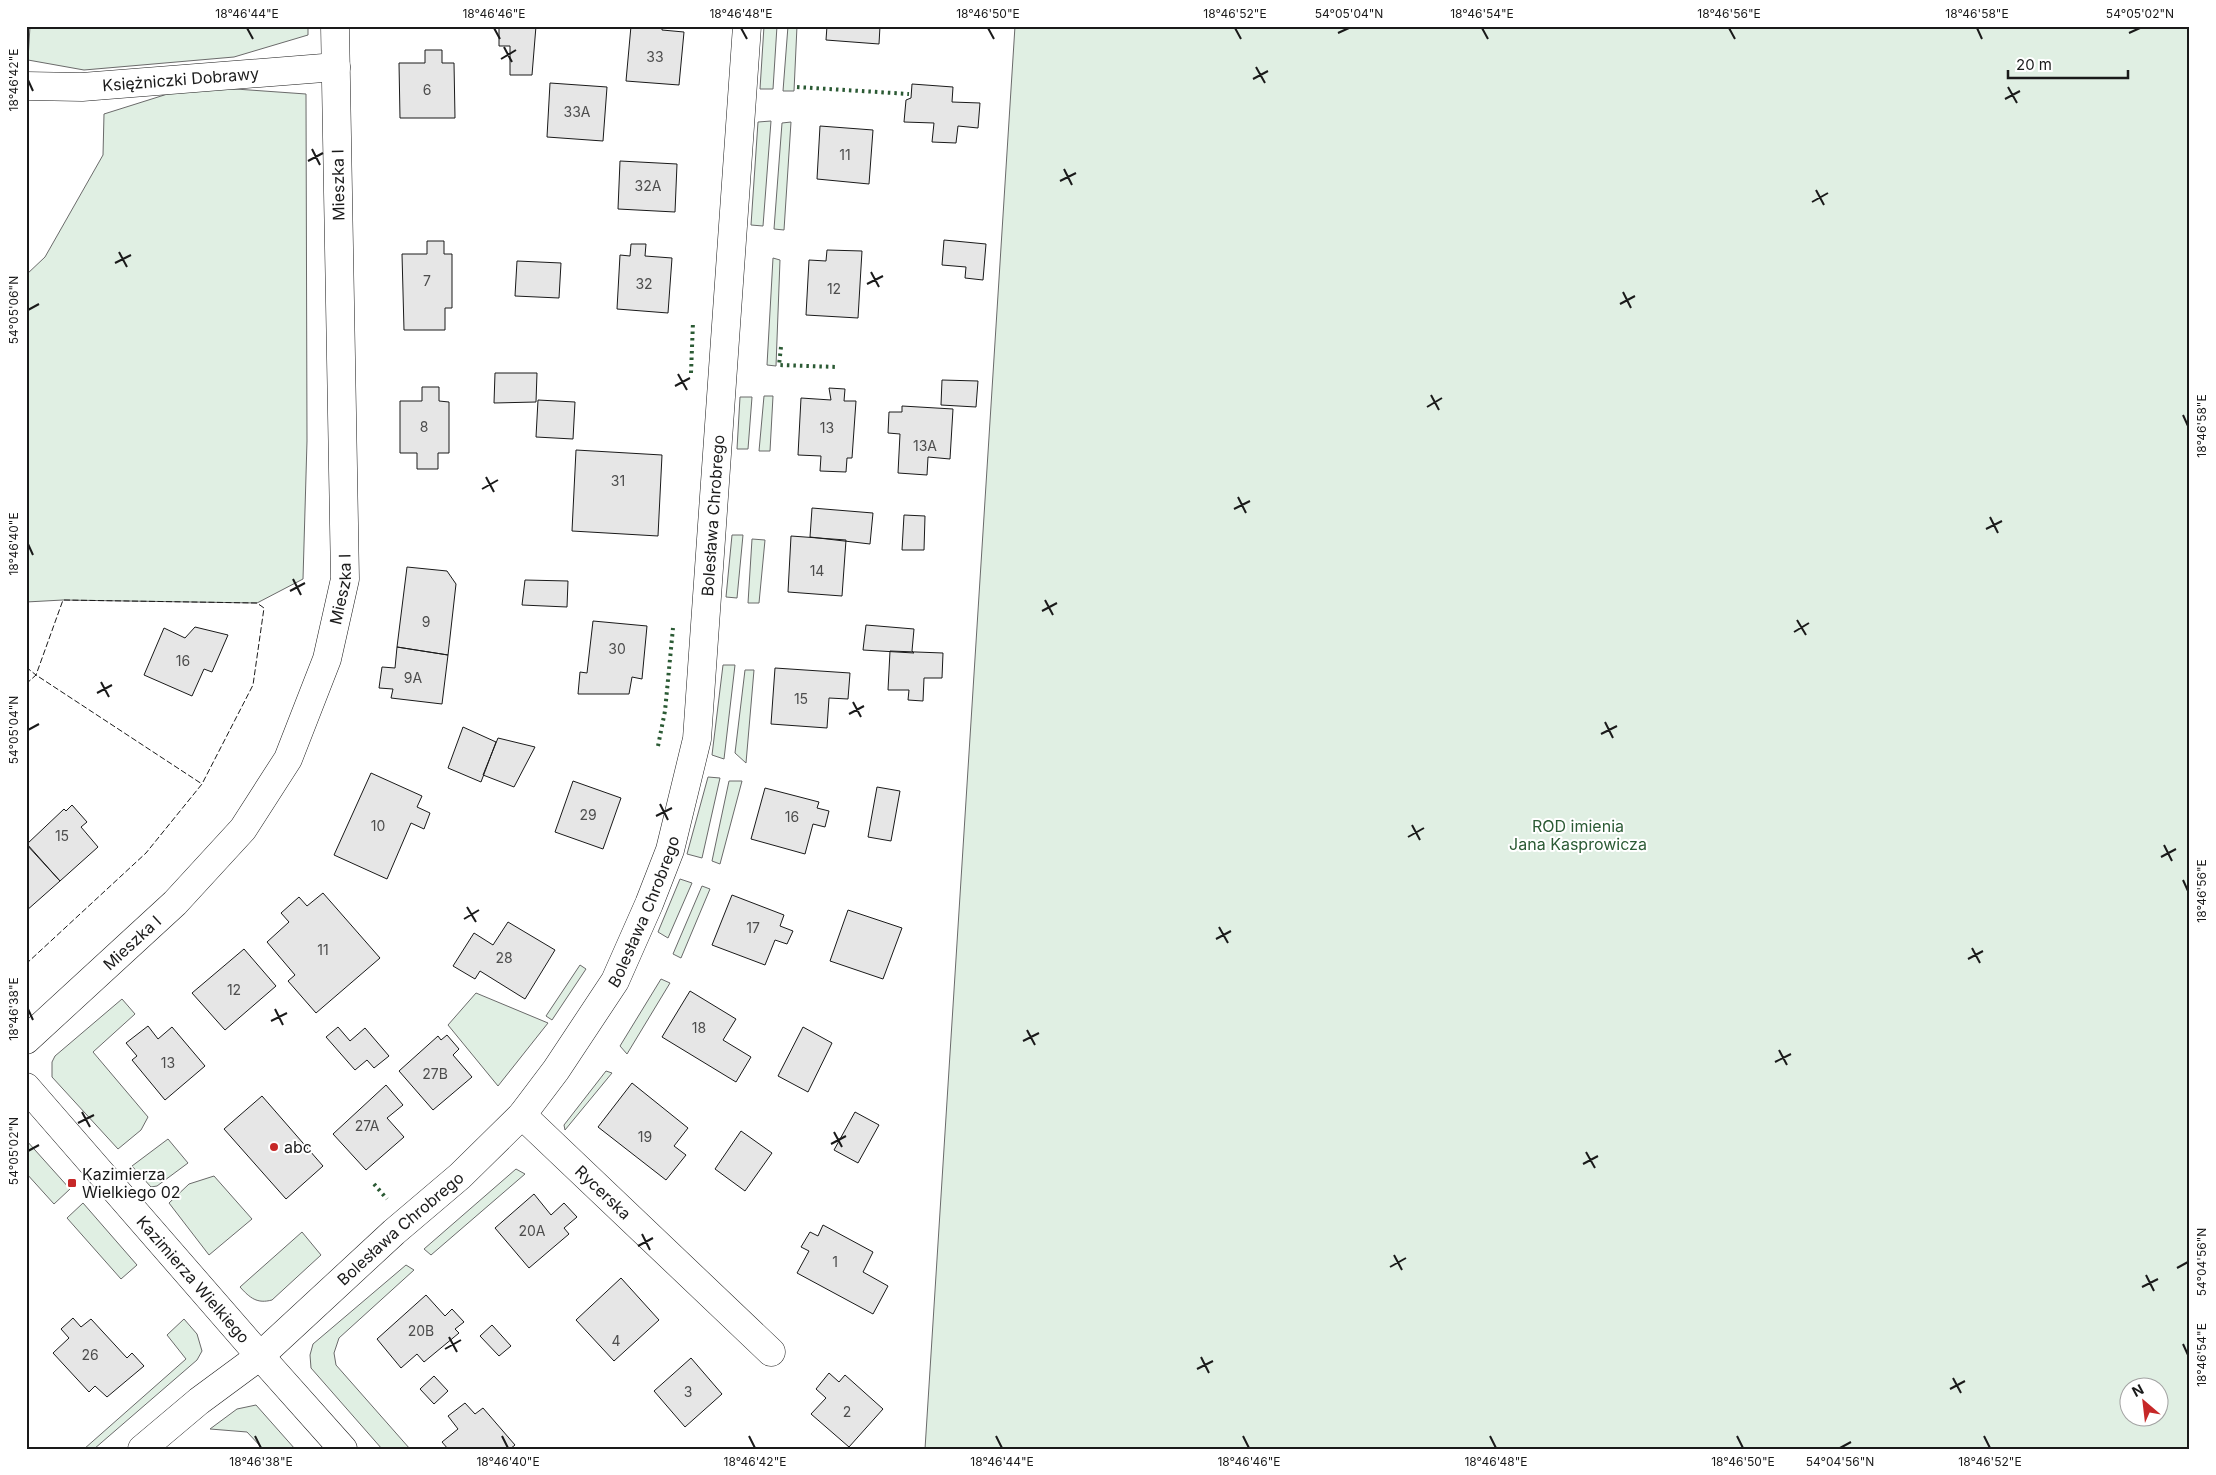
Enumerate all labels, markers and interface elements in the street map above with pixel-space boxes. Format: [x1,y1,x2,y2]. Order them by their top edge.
text: 18°46'44"E [215,6,279,21]
text: 18°46'46"E [462,6,526,21]
text: 18°46'48"E [709,6,773,21]
text: 18°46'50"E [956,6,1020,21]
text: 18°46'52"E [1203,6,1267,21]
text: 54°05'04"N [1315,6,1383,21]
text: 18°46'54"E [1450,6,1514,21]
text: 18°46'56"E [1697,6,1761,21]
text: 18°46'58"E [1945,6,2009,21]
text: 54°05'02"N [2106,6,2174,21]
house number: 33 [646,48,664,65]
scale bar [2008,48,2128,80]
text: 18°46'42"E [6,49,21,111]
text: 20 m [2016,55,2052,74]
street label: Księżniczki Dobrawy [101,63,260,95]
house number: 6 [423,81,431,98]
house number: 33A [564,103,591,120]
house number: 11 [839,146,851,163]
street label: Mieszka I [327,149,349,221]
house number: 32A [635,177,662,194]
house number: 7 [423,272,431,289]
house number: 32 [635,275,653,292]
text: 54°05'06"N [6,276,21,344]
house number: 12 [827,280,841,297]
text: 18°46'58"E [2194,394,2209,458]
house number: 8 [420,418,428,435]
house number: 13 [820,419,834,436]
street label: Bolesława Chrobrego [697,434,728,597]
house number: 13A [913,437,937,454]
house number: 31 [611,472,625,489]
text: 18°46'40"E [6,512,21,576]
street label: Mieszka I [325,554,355,626]
house number: 14 [810,562,824,579]
house number: 9 [422,613,430,630]
house number: 30 [608,640,626,657]
house number: 16 [176,652,190,669]
house number: 9A [404,669,423,686]
house number: 15 [794,690,808,707]
text: 54°05'04"N [6,696,21,764]
house number: 29 [579,806,597,823]
house number: 16 [785,808,799,825]
park label: ROD imienia Jana Kasprowicza [1509,816,1647,854]
house number: 10 [371,817,385,834]
house number: 15 [55,827,69,844]
street label: Bolesława Chrobrego [604,834,683,991]
text: 18°46'56"E [2194,859,2209,923]
street label: Mieszka I [99,911,165,974]
house number: 17 [746,919,760,936]
house number: 11 [317,941,329,958]
house number: 28 [495,949,513,966]
text: 18°46'38"E [6,977,21,1041]
house number: 12 [227,981,241,998]
house number: 18 [692,1019,706,1036]
house number: 13 [161,1054,175,1071]
house number: 27B [422,1065,448,1082]
text: 54°05'02"N [6,1117,21,1185]
house number: 27A [355,1117,380,1134]
house number: 19 [638,1128,652,1145]
place label: abc [284,1137,312,1157]
marker: abc [268,1141,280,1153]
street label: Rycerska [571,1161,635,1223]
place label: Kazimierza Wielkiego 02 [82,1164,181,1202]
street label: Bolesława Chrobrego [333,1167,468,1290]
marker: Kazimierza Wielkiego 02 [66,1177,78,1189]
street label: Kazimierza Wielkiego [133,1212,254,1347]
house number: 20A [518,1222,546,1239]
text: 54°04'56"N [2194,1228,2209,1296]
house number: 1 [832,1253,838,1270]
house number: 20B [408,1322,434,1339]
text: 18°46'54"E [2194,1323,2209,1387]
house number: 4 [611,1332,621,1349]
house number: 26 [81,1346,99,1363]
north arrow [2118,1378,2168,1428]
text: N [2129,1380,2146,1400]
house number: 3 [684,1383,692,1400]
house number: 2 [843,1403,851,1420]
text: 18°46'38"E [229,1454,293,1469]
text: 18°46'40"E [476,1454,540,1469]
text: 18°46'42"E [724,1454,786,1469]
text: 18°46'44"E [970,1454,1034,1469]
text: 18°46'46"E [1217,1454,1281,1469]
text: 18°46'48"E [1464,1454,1528,1469]
text: 18°46'50"E [1711,1454,1775,1469]
text: 54°04'56"N [1806,1454,1874,1469]
text: 18°46'52"E [1958,1454,2022,1469]

